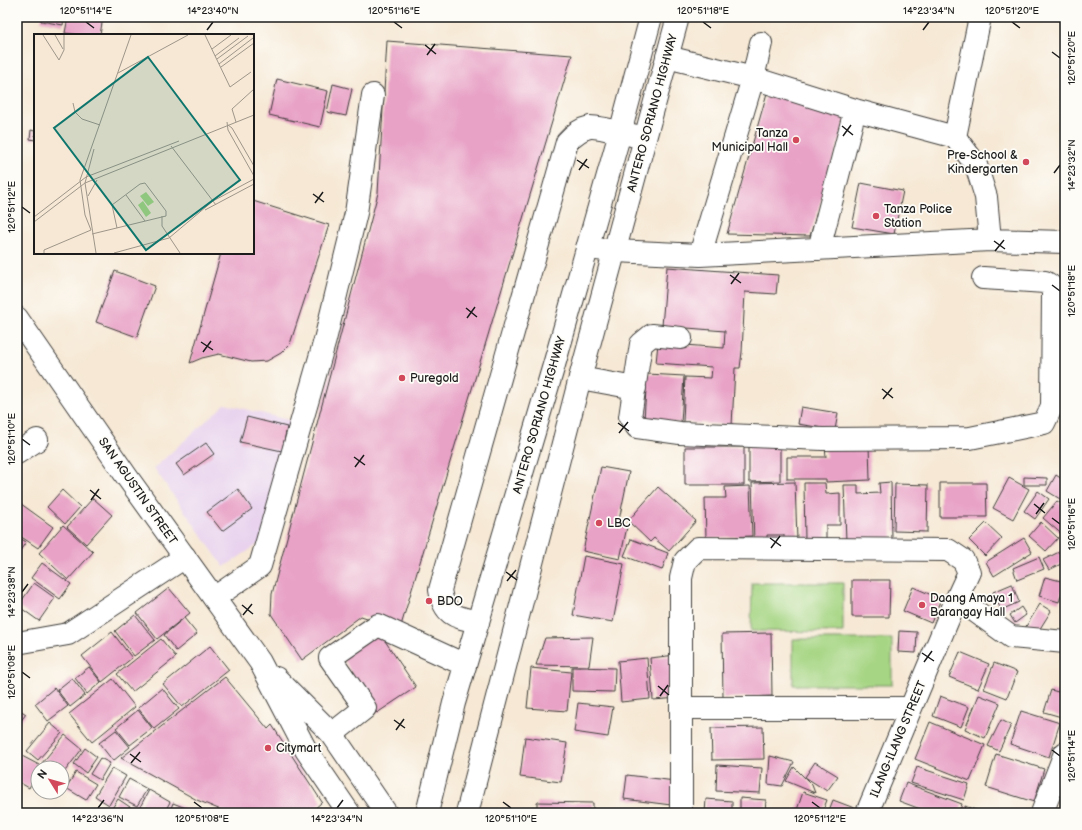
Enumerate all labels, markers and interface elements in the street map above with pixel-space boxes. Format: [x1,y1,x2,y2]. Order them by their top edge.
text: 120°51'14"E [60,5,113,17]
text: 14°23'40"N [187,5,239,17]
text: 120°51'16"E [368,5,421,17]
text: 120°51'18"E [677,5,729,17]
text: 14°23'34"N [903,5,955,17]
text: 120°51'20"E [985,5,1040,17]
text: 120°51'20"E [1066,30,1078,85]
street label: ANTERO SORIANO HIGHWAY [624,31,681,194]
inset map [34,34,254,254]
place label: Tanza Municipal Hall [712,126,788,155]
marker: Tanza Municipal Hall [791,135,801,145]
text: 14°23'32"N [1066,139,1078,191]
place label: Pre-School & Kindergarten [947,148,1018,177]
marker: Pre-School & Kindergarten [1021,157,1031,167]
text: 120°51'12"E [6,181,18,233]
place label: Tanza Police Station [884,202,952,231]
marker: Tanza Police Station [871,211,881,221]
text: 120°51'18"E [1066,265,1078,317]
street label: ANTERO SORIANO HIGHWAY [510,334,569,496]
place label: Puregold [410,371,459,386]
marker: Puregold [397,373,407,383]
text: 120°51'10"E [6,413,18,465]
street label: SAN AGUSTIN STREET [95,435,181,548]
text: 120°51'16"E [1066,497,1078,550]
place label: LBC [607,516,631,531]
marker: LBC [594,518,604,528]
text: 14°23'38"N [6,566,18,618]
place label: Daang Amaya 1 Barangay Hall [930,591,1013,620]
place label: BDO [437,594,463,609]
marker: BDO [424,596,434,606]
marker: Daang Amaya 1 Barangay Hall [917,600,927,610]
text: 120°51'08"E [6,645,18,699]
street label: ILANG-ILANG STREET [867,678,930,800]
text: 120°51'14"E [1066,729,1078,782]
place label: Citymart [276,741,322,756]
marker: Citymart [263,743,273,753]
north arrow [30,760,70,800]
text: N [35,767,50,781]
text: 14°23'36"N [72,813,124,825]
text: 120°51'08"E [175,813,229,825]
text: 14°23'34"N [311,813,363,825]
text: 120°51'10"E [485,813,537,825]
text: 120°51'12"E [794,813,846,825]

